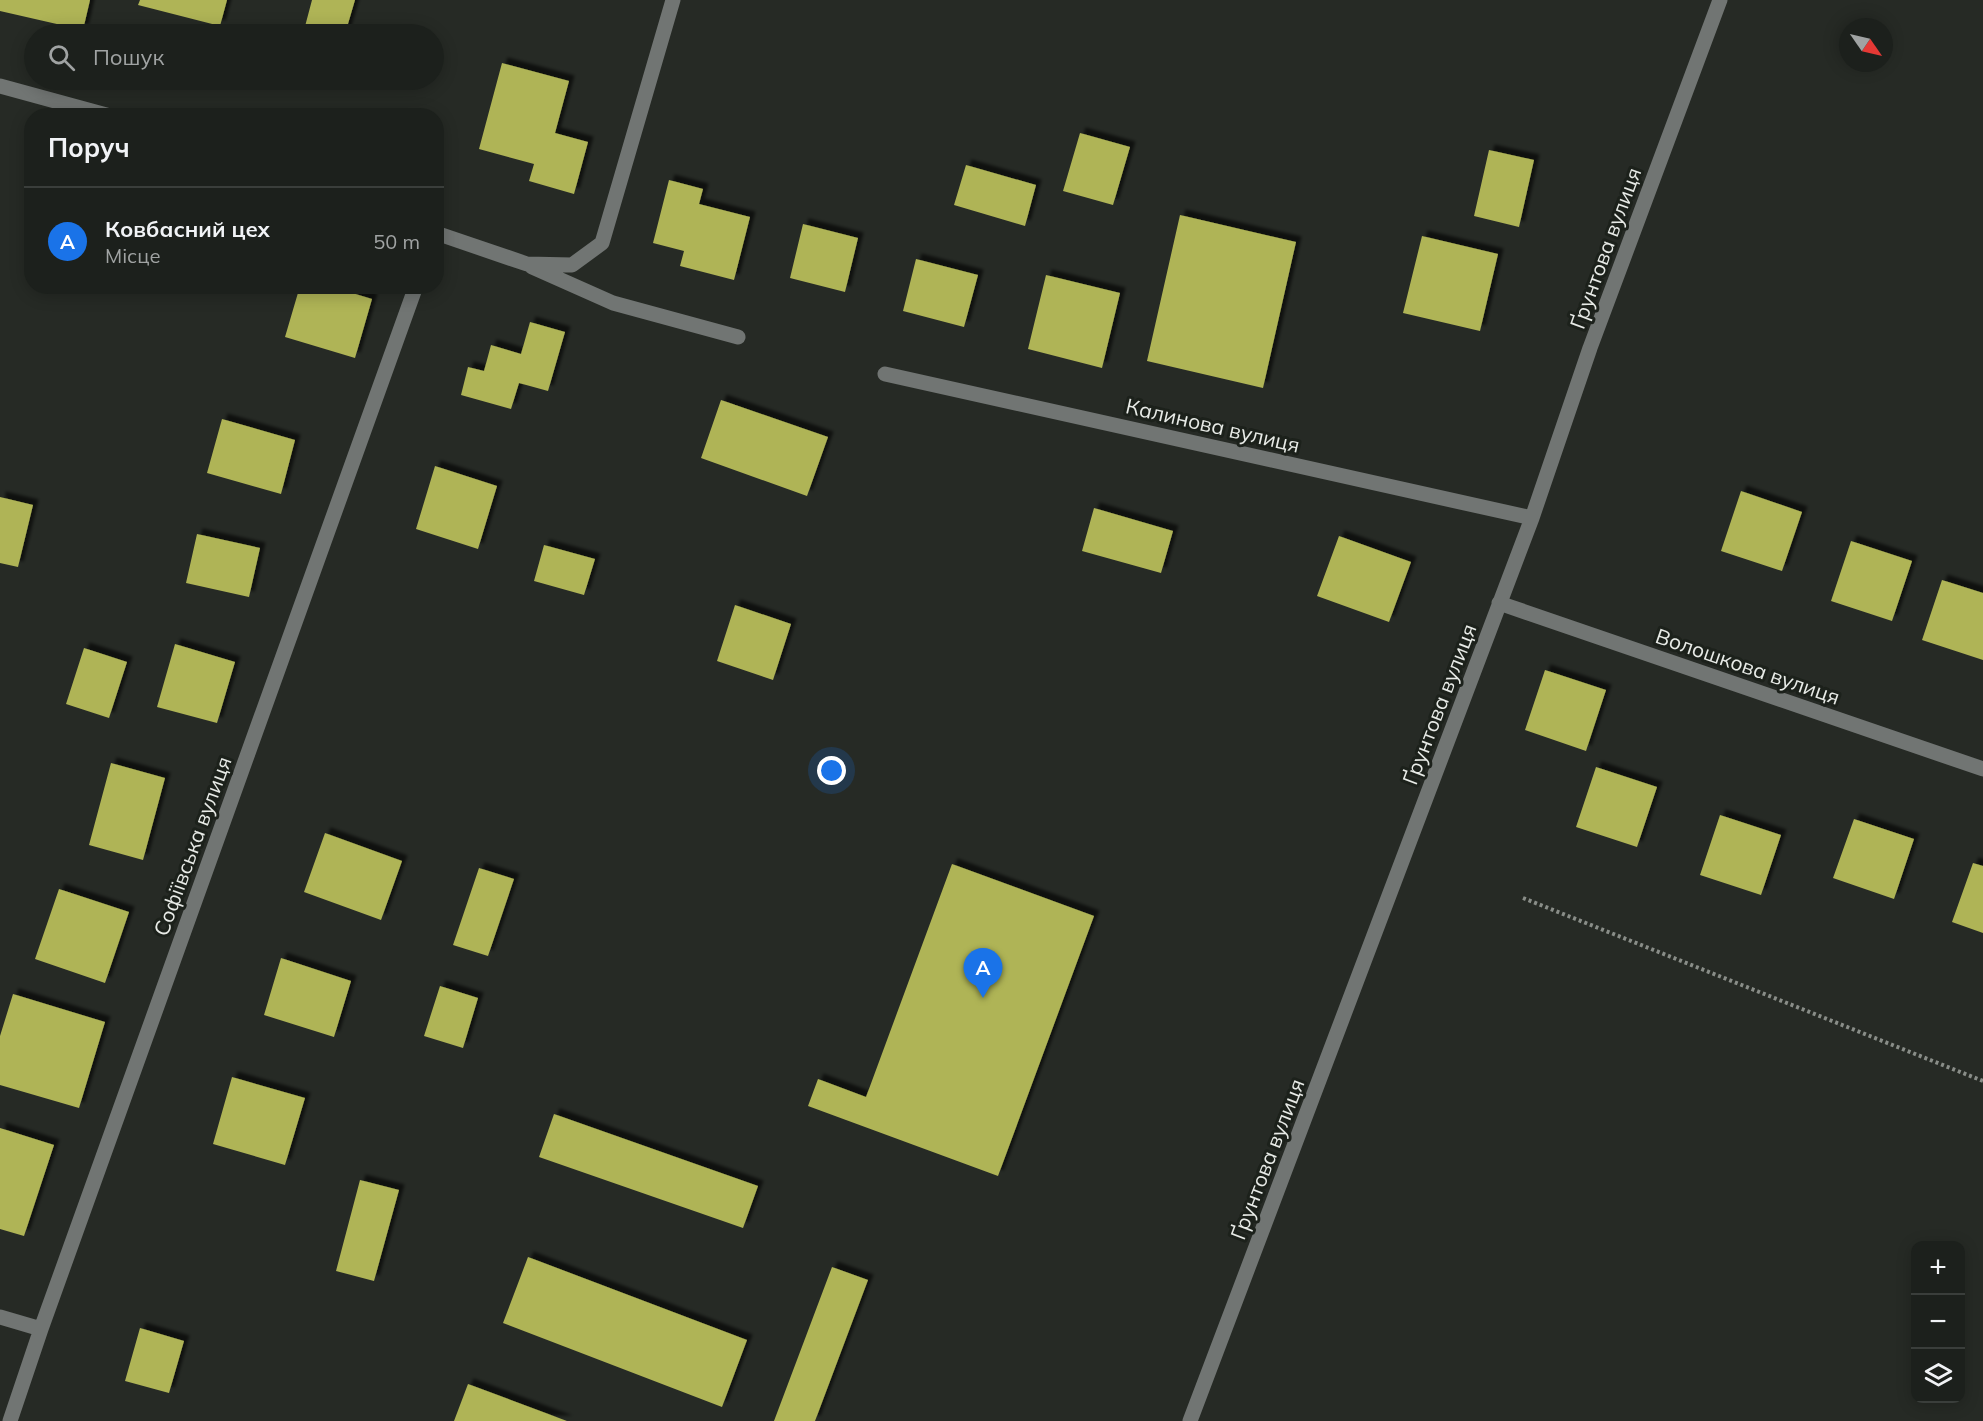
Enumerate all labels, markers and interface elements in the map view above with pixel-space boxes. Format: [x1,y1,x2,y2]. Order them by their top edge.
north arrow [1839,18,1893,72]
search box [24,24,444,90]
icon: search [45,41,78,74]
text: Пошук [93,43,164,71]
text: Поруч [48,131,130,164]
street label: Ґрунтова вулиця [1564,164,1646,332]
text: Ковбасний цех [105,215,270,243]
text: A [60,229,75,254]
text: 50 m [373,229,420,254]
text: Місце [105,243,161,268]
street label: Калинова вулиця [1123,392,1303,458]
street label: Ґрунтова вулиця [1396,620,1482,788]
street label: Волошкова вулиця [1652,622,1844,710]
street label: Софіївська вулиця [147,753,237,939]
your location [817,756,846,785]
pin: A [964,948,1002,998]
street label: Ґрунтова вулиця [1224,1075,1310,1243]
map controls [1911,1241,1965,1403]
button: + [1911,1241,1965,1295]
button: − [1911,1295,1965,1349]
button: layers [1911,1349,1965,1403]

